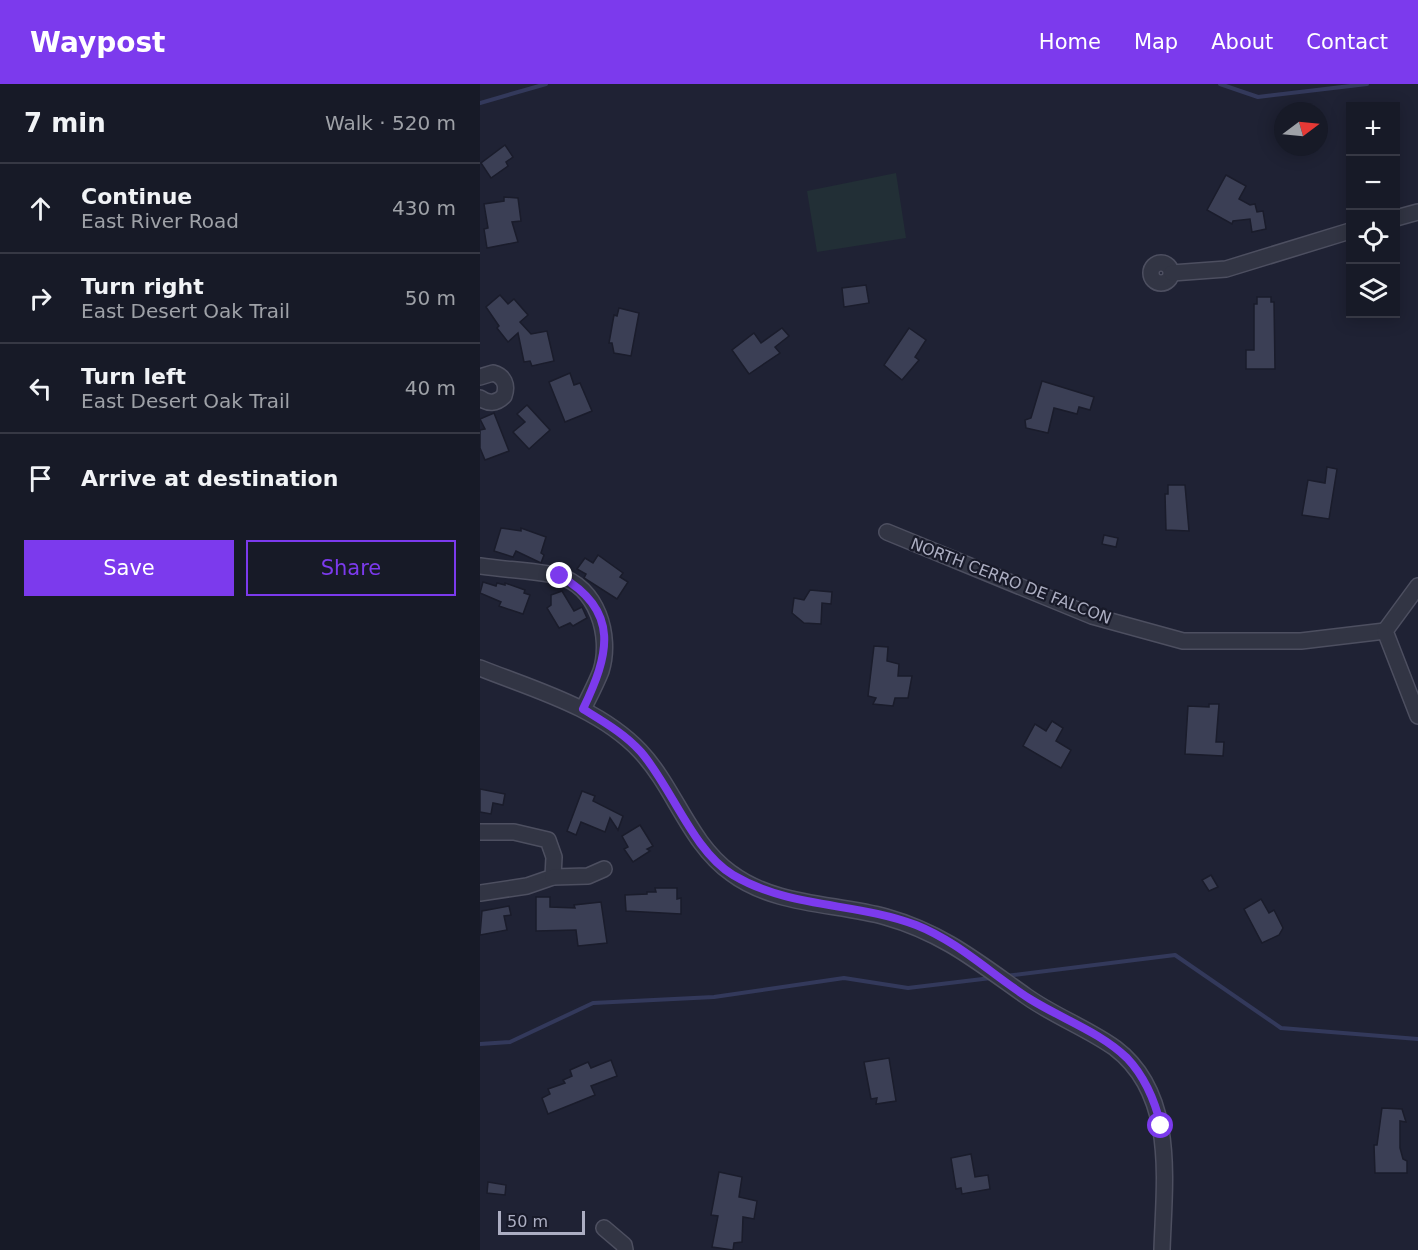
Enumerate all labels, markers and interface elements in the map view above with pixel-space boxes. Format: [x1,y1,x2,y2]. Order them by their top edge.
text: Waypost [30,26,166,59]
text: Home [1039,30,1101,54]
text: Map [1134,30,1178,54]
text: About [1211,30,1273,54]
text: Contact [1306,30,1388,54]
north arrow [1274,102,1328,156]
map controls [1346,102,1400,318]
button: + [1346,102,1400,156]
text: 7 min [24,108,106,138]
text: Walk · 520 m [325,111,456,135]
button: − [1346,156,1400,210]
text: Continue [81,184,192,209]
icon: ahead [24,192,57,225]
text: 430 m [392,196,456,220]
text: East River Road [81,209,239,233]
button: locate [1346,210,1400,264]
button: layers [1346,264,1400,318]
text: Turn right [81,274,204,299]
icon: right [24,282,57,315]
text: 50 m [405,286,456,310]
text: East Desert Oak Trail [81,299,290,323]
text: Turn left [81,364,186,389]
icon: left [24,372,57,405]
text: 40 m [405,376,456,400]
text: East Desert Oak Trail [81,389,290,413]
icon: arrive [24,462,57,495]
text: Arrive at destination [81,466,338,491]
street label: NORTH CERRO DE FALCON [908,534,1114,628]
button: Save [24,540,234,596]
button: Share [246,540,456,596]
route end [546,562,572,588]
route start [1147,1112,1173,1138]
scale bar [498,1208,585,1236]
text: 50 m [507,1212,548,1231]

